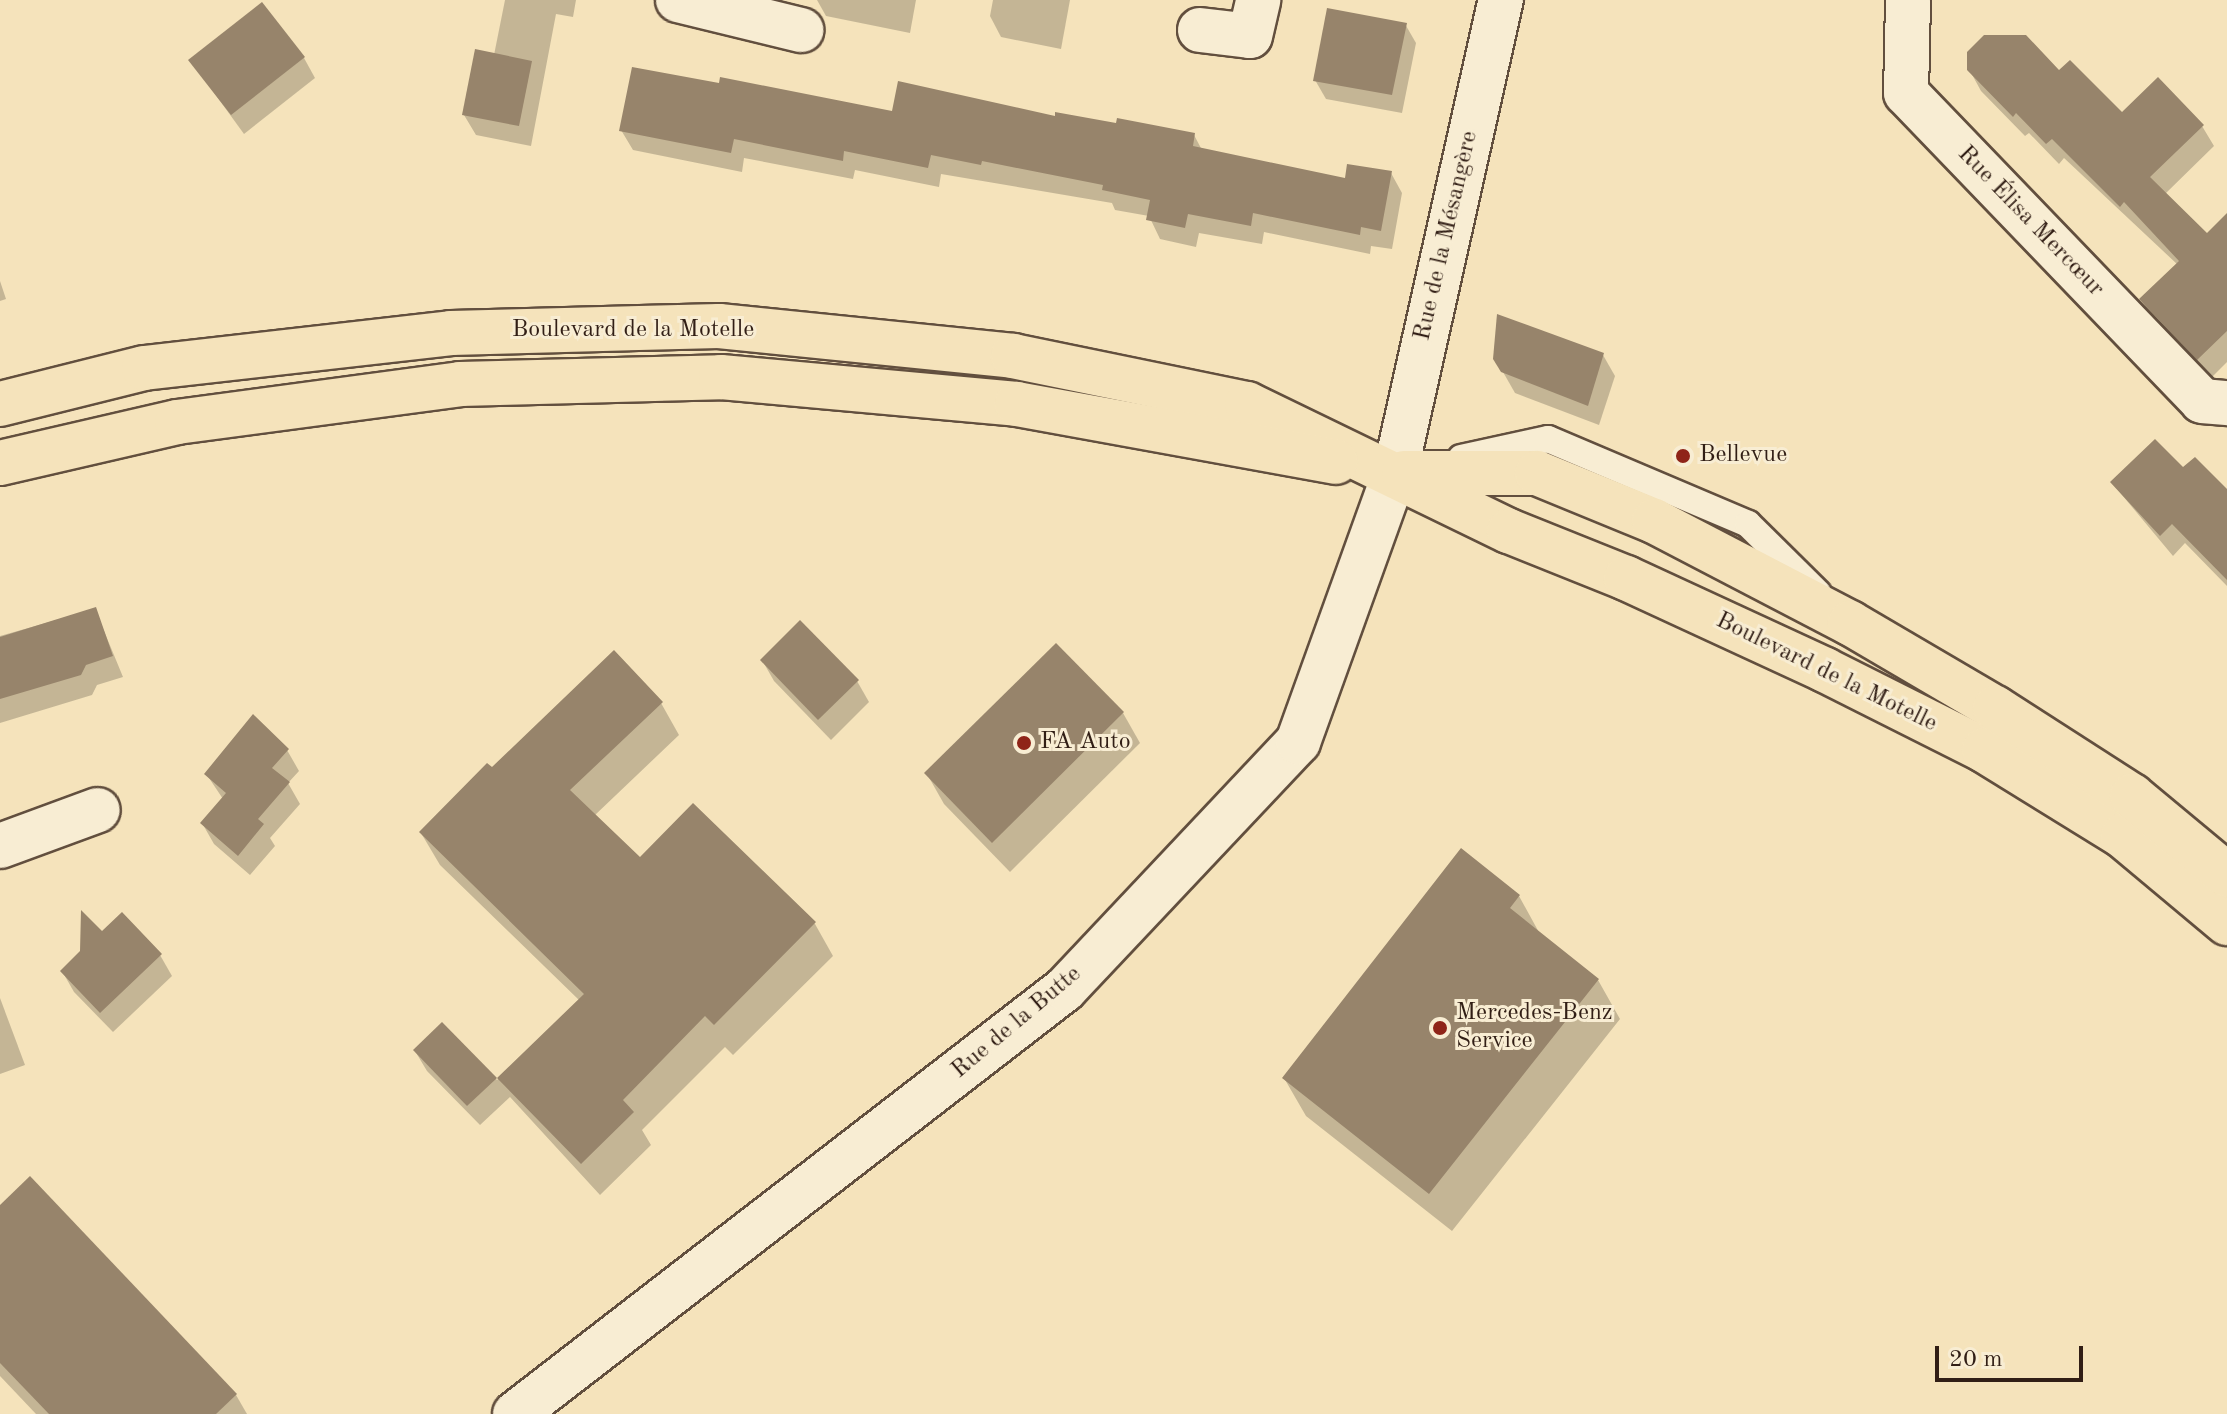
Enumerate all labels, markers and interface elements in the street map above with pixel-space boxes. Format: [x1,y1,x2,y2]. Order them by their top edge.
street label: Rue de la Mésangère [1409,128,1485,344]
street label: Rue Élisa Mercœur [1951,141,2109,303]
street label: Boulevard de la Motelle [512,317,754,345]
place label: Bellevue [1699,442,1787,470]
marker: Bellevue [1674,447,1692,465]
street label: Boulevard de la Motelle [1711,607,1941,739]
place label: FA Auto [1040,729,1131,757]
marker: FA Auto [1015,734,1033,752]
street label: Rue de la Butte [946,960,1088,1086]
place label: Mercedes-Benz Service [1456,1000,1612,1056]
marker: Mercedes-Benz Service [1431,1019,1449,1037]
scale bar [1939,1330,2087,1380]
text: 20 m [1949,1348,2003,1372]

